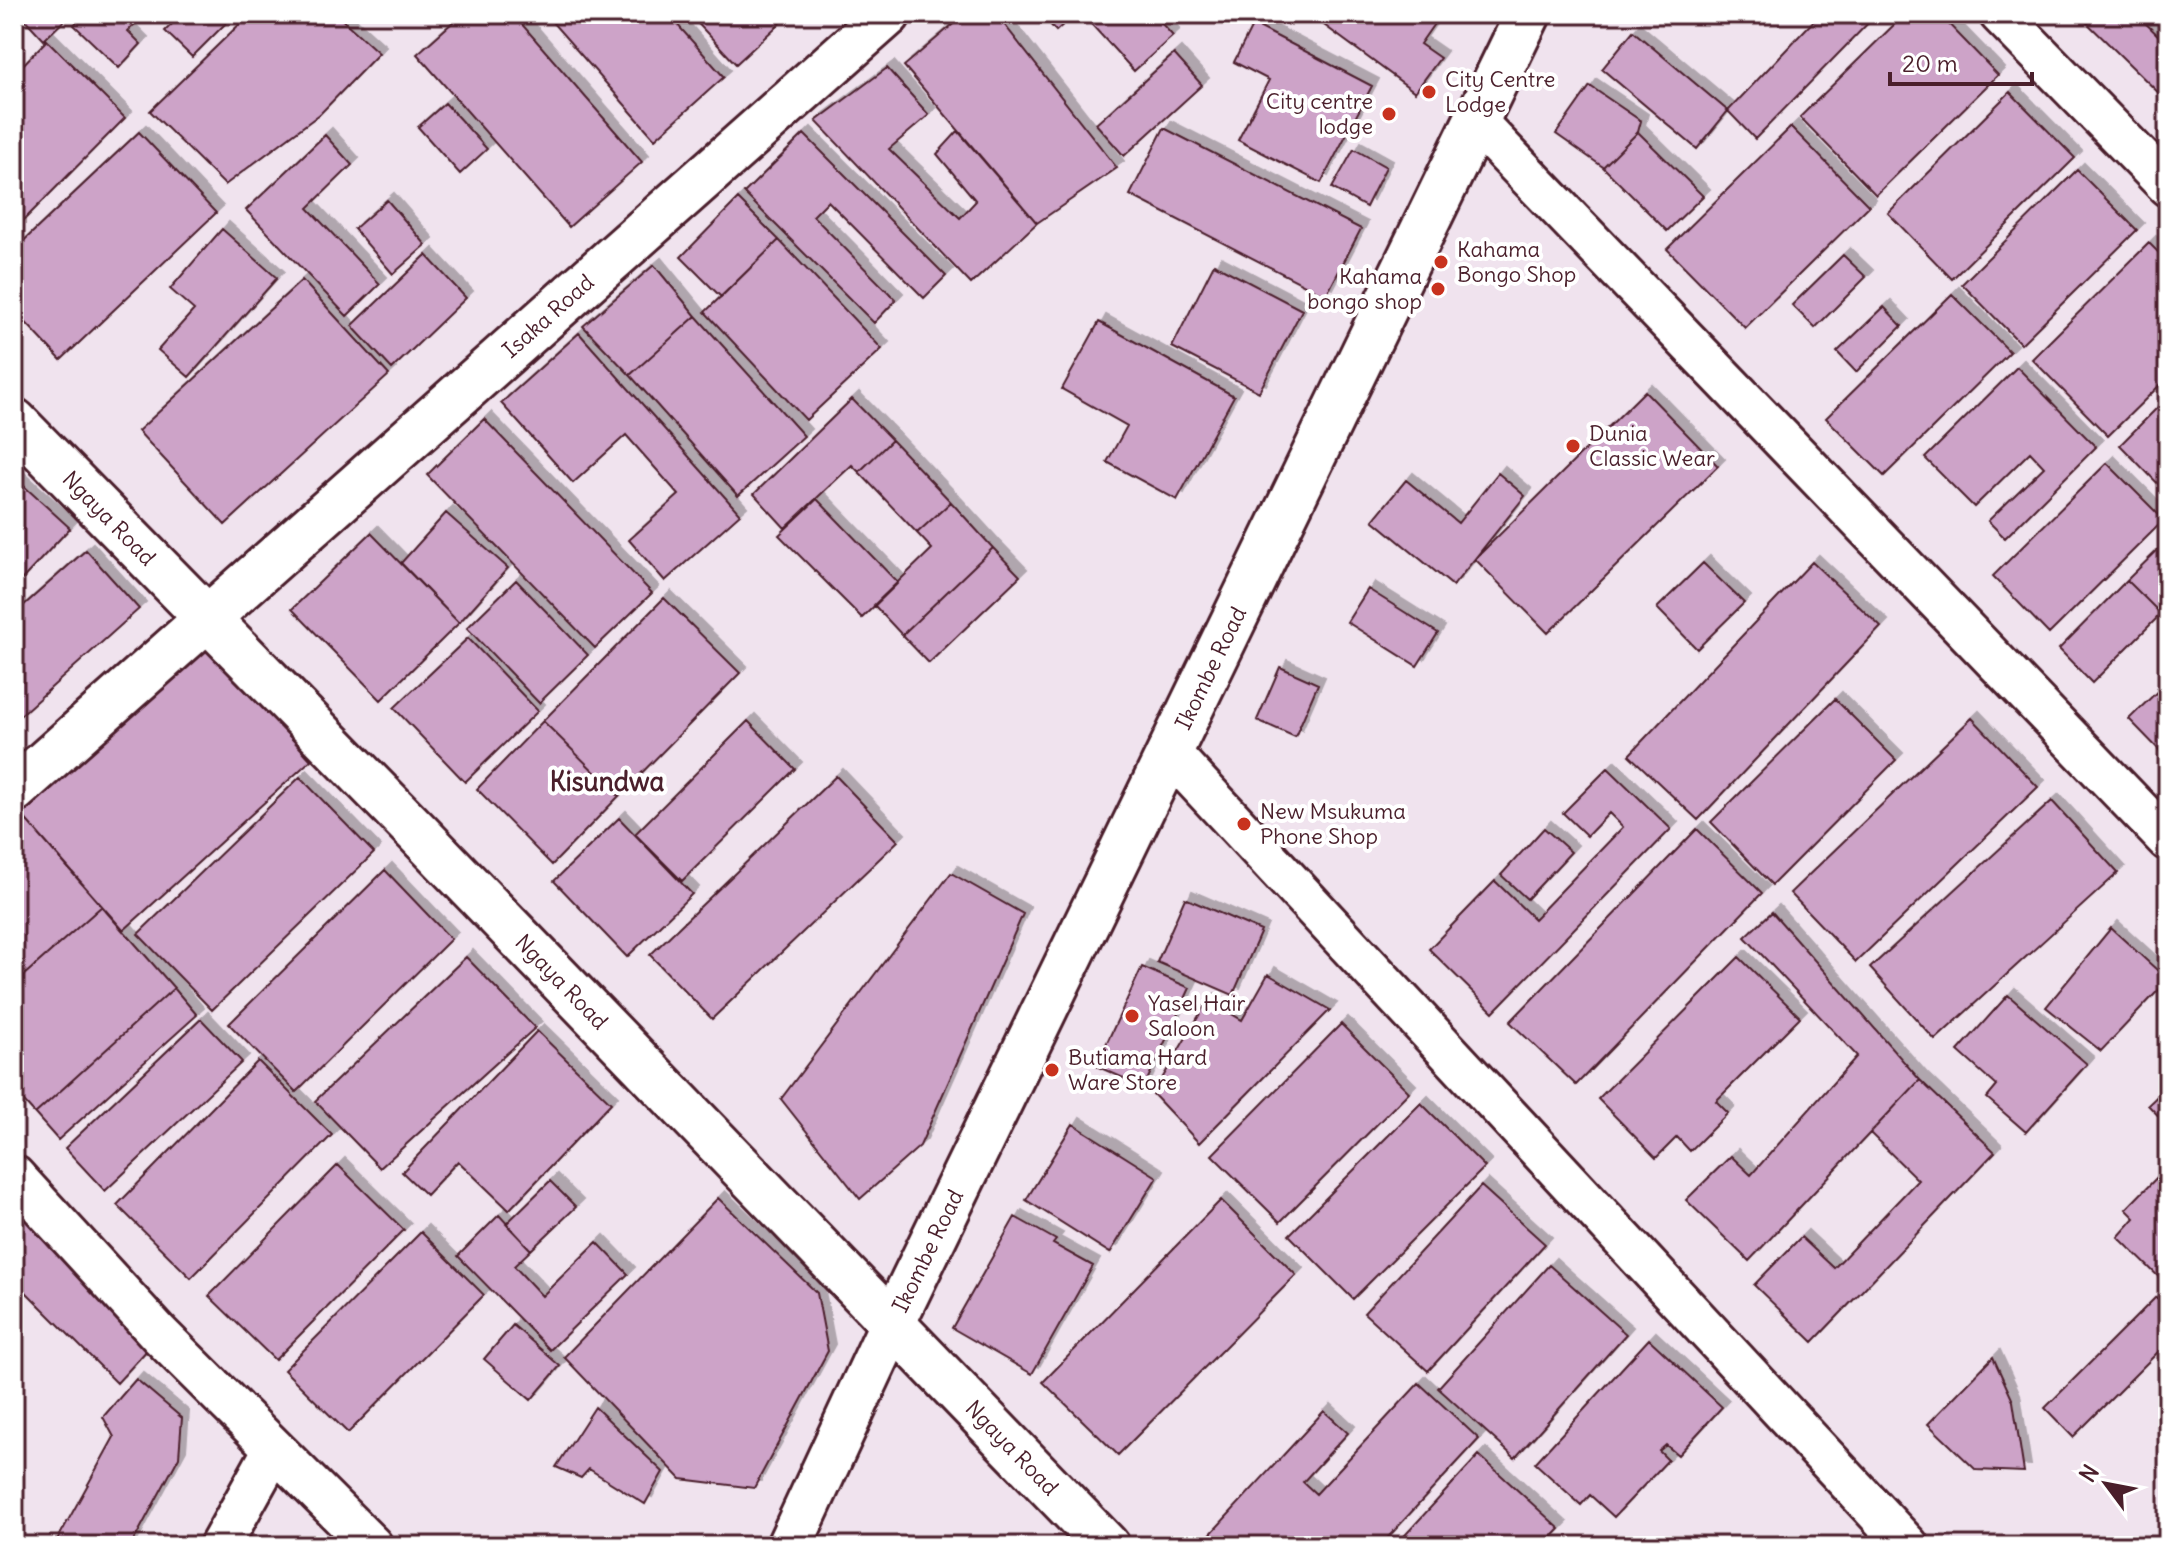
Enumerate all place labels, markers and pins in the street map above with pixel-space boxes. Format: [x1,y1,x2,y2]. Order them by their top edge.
place label: City Centre Lodge [1445,65,1555,118]
marker: City Centre Lodge [1420,83,1438,101]
place label: City centre lodge [1266,87,1373,140]
marker: City centre lodge [1380,105,1398,123]
place label: Kahama Bongo Shop [1457,235,1576,288]
marker: Kahama Bongo Shop [1432,253,1450,271]
place label: Kahama bongo shop [1307,262,1422,315]
marker: Kahama bongo shop [1429,280,1447,298]
place label: Dunia Classic Wear [1589,419,1715,472]
marker: Dunia Classic Wear [1564,437,1582,455]
place label: New Msukuma Phone Shop [1260,797,1406,850]
marker: New Msukuma Phone Shop [1235,815,1253,833]
place label: Yasel Hair Saloon [1148,989,1246,1042]
marker: Yasel Hair Saloon [1123,1007,1141,1025]
place label: Butiama Hard Ware Store [1068,1043,1207,1096]
marker: Butiama Hard Ware Store [1043,1061,1061,1079]

